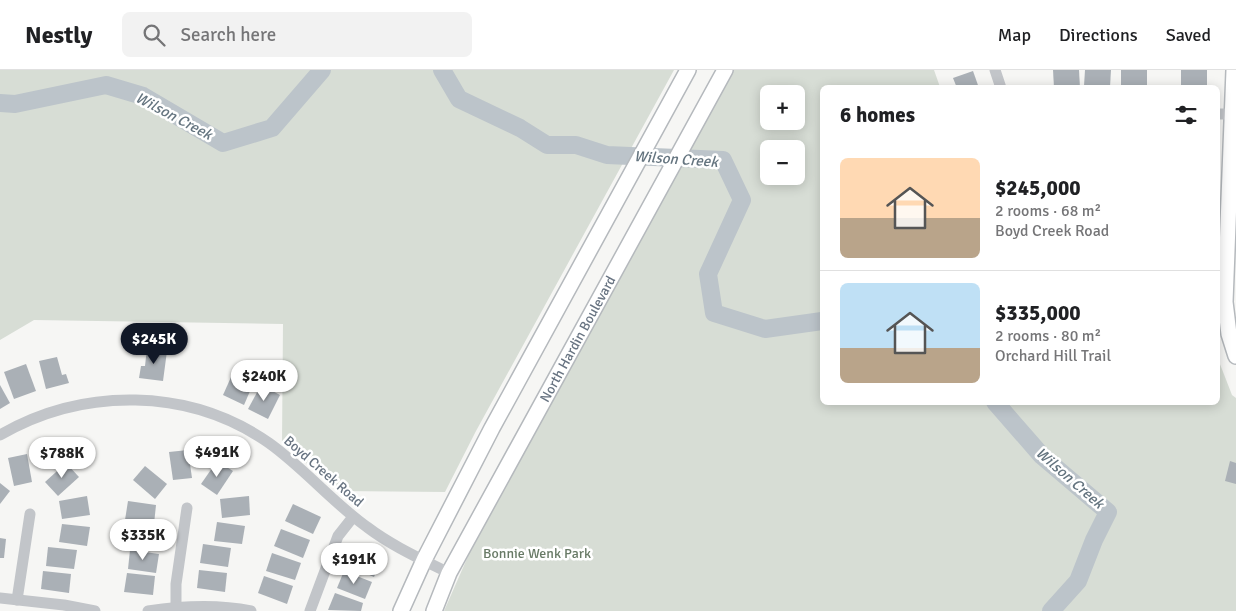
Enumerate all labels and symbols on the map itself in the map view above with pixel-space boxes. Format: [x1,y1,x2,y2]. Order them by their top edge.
water label: Wilson Creek [133,88,217,144]
water label: Wilson Creek [634,147,720,171]
street label: North Hardin Boulevard [536,273,619,405]
pin: $245K [119,322,189,365]
pin: $240K [229,360,299,402]
street label: Boyd Creek Road [280,432,367,511]
pin: $788K [27,436,97,479]
pin: $491K [182,436,252,478]
water label: Wilson Creek [1032,444,1109,513]
pin: $335K [108,518,178,561]
pin: $191K [319,542,389,585]
park label: Bonnie Wenk Park [483,545,591,562]

